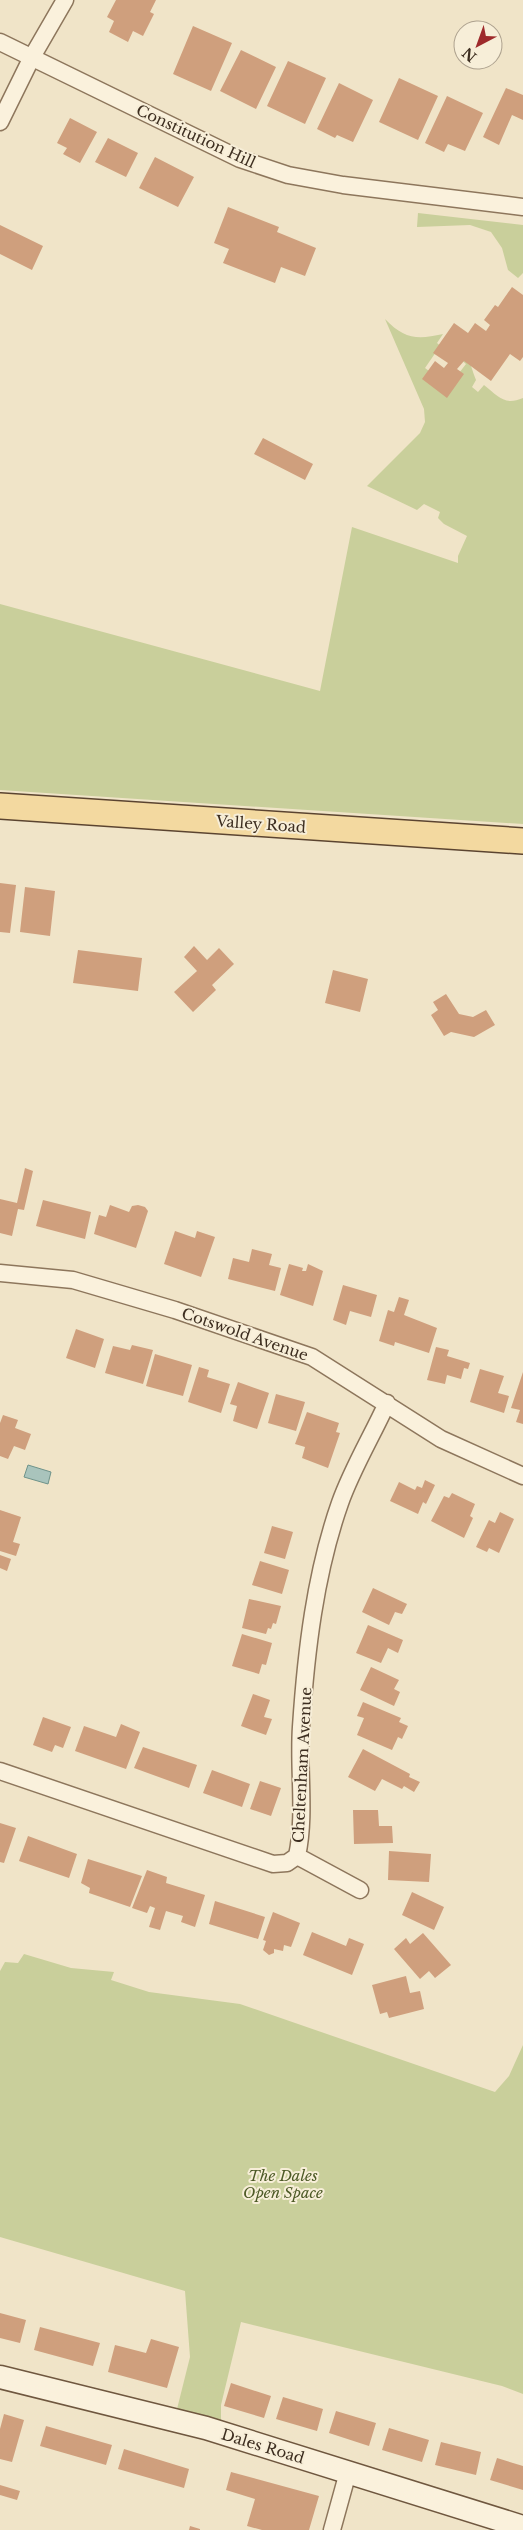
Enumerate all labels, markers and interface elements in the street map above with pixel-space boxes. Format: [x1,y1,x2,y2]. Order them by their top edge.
north arrow [453,20,503,70]
text: N [459,44,480,66]
street label: Constitution Hill [133,100,259,172]
street label: Valley Road [214,811,307,837]
street label: Cotswold Avenue [179,1303,311,1365]
street label: Cheltenham Avenue [288,1687,316,1843]
park label: The Dales Open Space [243,2166,323,2202]
street label: Dales Road [219,2424,307,2468]

